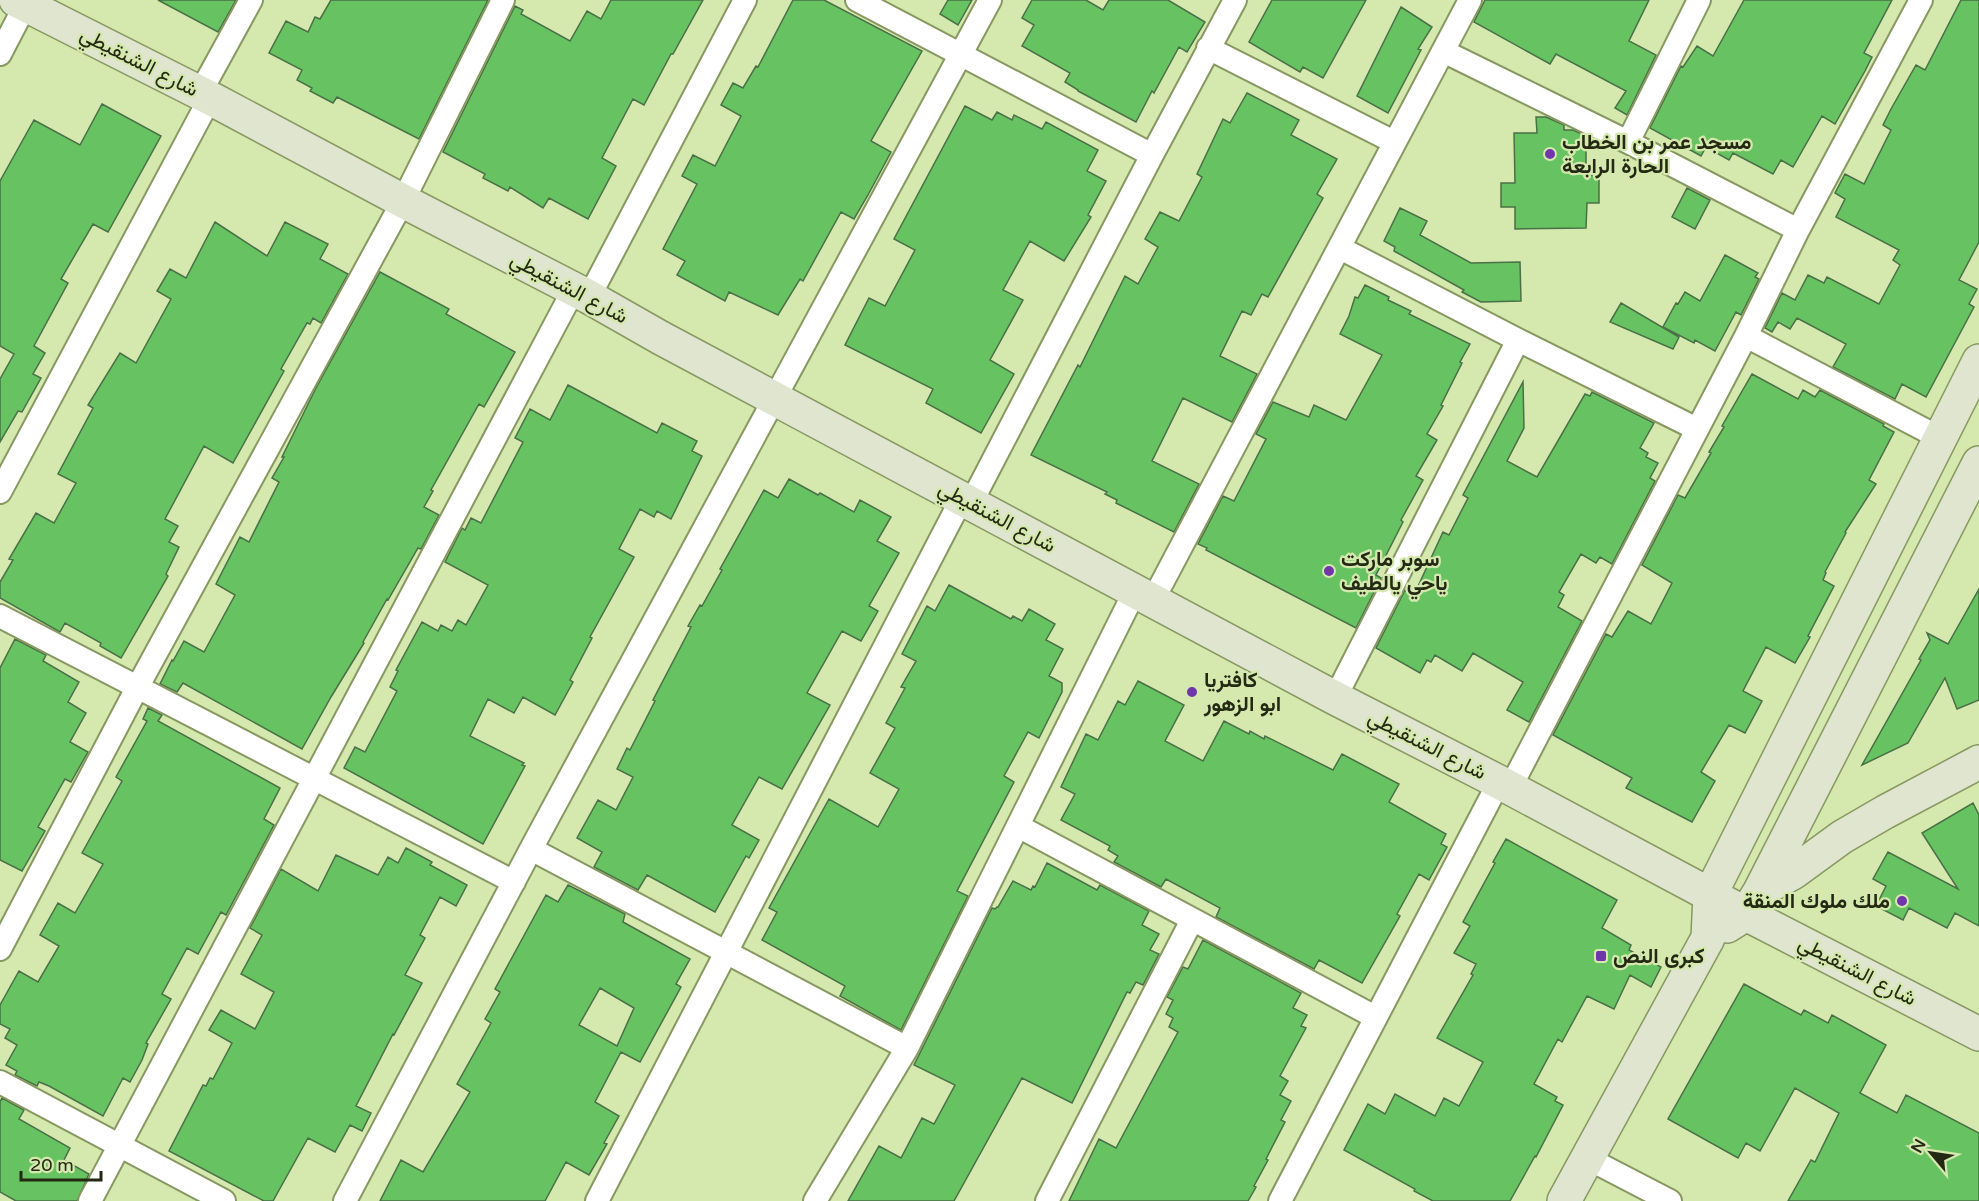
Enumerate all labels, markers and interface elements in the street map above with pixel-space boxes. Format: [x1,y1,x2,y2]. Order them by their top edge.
street label: شارع الشنقيطي [74,22,202,106]
place label: مسجد عمر بن الخطاب الحارة الرابعة [1562,130,1751,179]
marker: مسجد عمر بن الخطاب الحارة الرابعة [1543,147,1557,161]
street label: شارع الشنقيطي [504,247,632,333]
street label: شارع الشنقيطي [932,476,1060,562]
place label: سوبر ماركت ياحي يالطيف [1341,547,1447,600]
marker: سوبر ماركت ياحي يالطيف [1322,564,1336,578]
place label: كافتريا ابو الزهور [1203,668,1281,717]
marker: كافتريا ابو الزهور [1185,685,1199,699]
street label: شارع الشنقيطي [1362,705,1490,789]
place label: ملك ملوك المنقة [1743,889,1890,914]
marker: ملك ملوك المنقة [1895,894,1909,908]
street label: شارع الشنقيطي [1792,931,1920,1015]
place label: كبرى النص [1613,944,1705,969]
marker: كبرى النص [1594,949,1608,963]
north arrow [1901,1123,1961,1183]
text: N [1907,1136,1931,1157]
scale bar [21,1144,100,1182]
text: 20 m [30,1154,74,1176]

